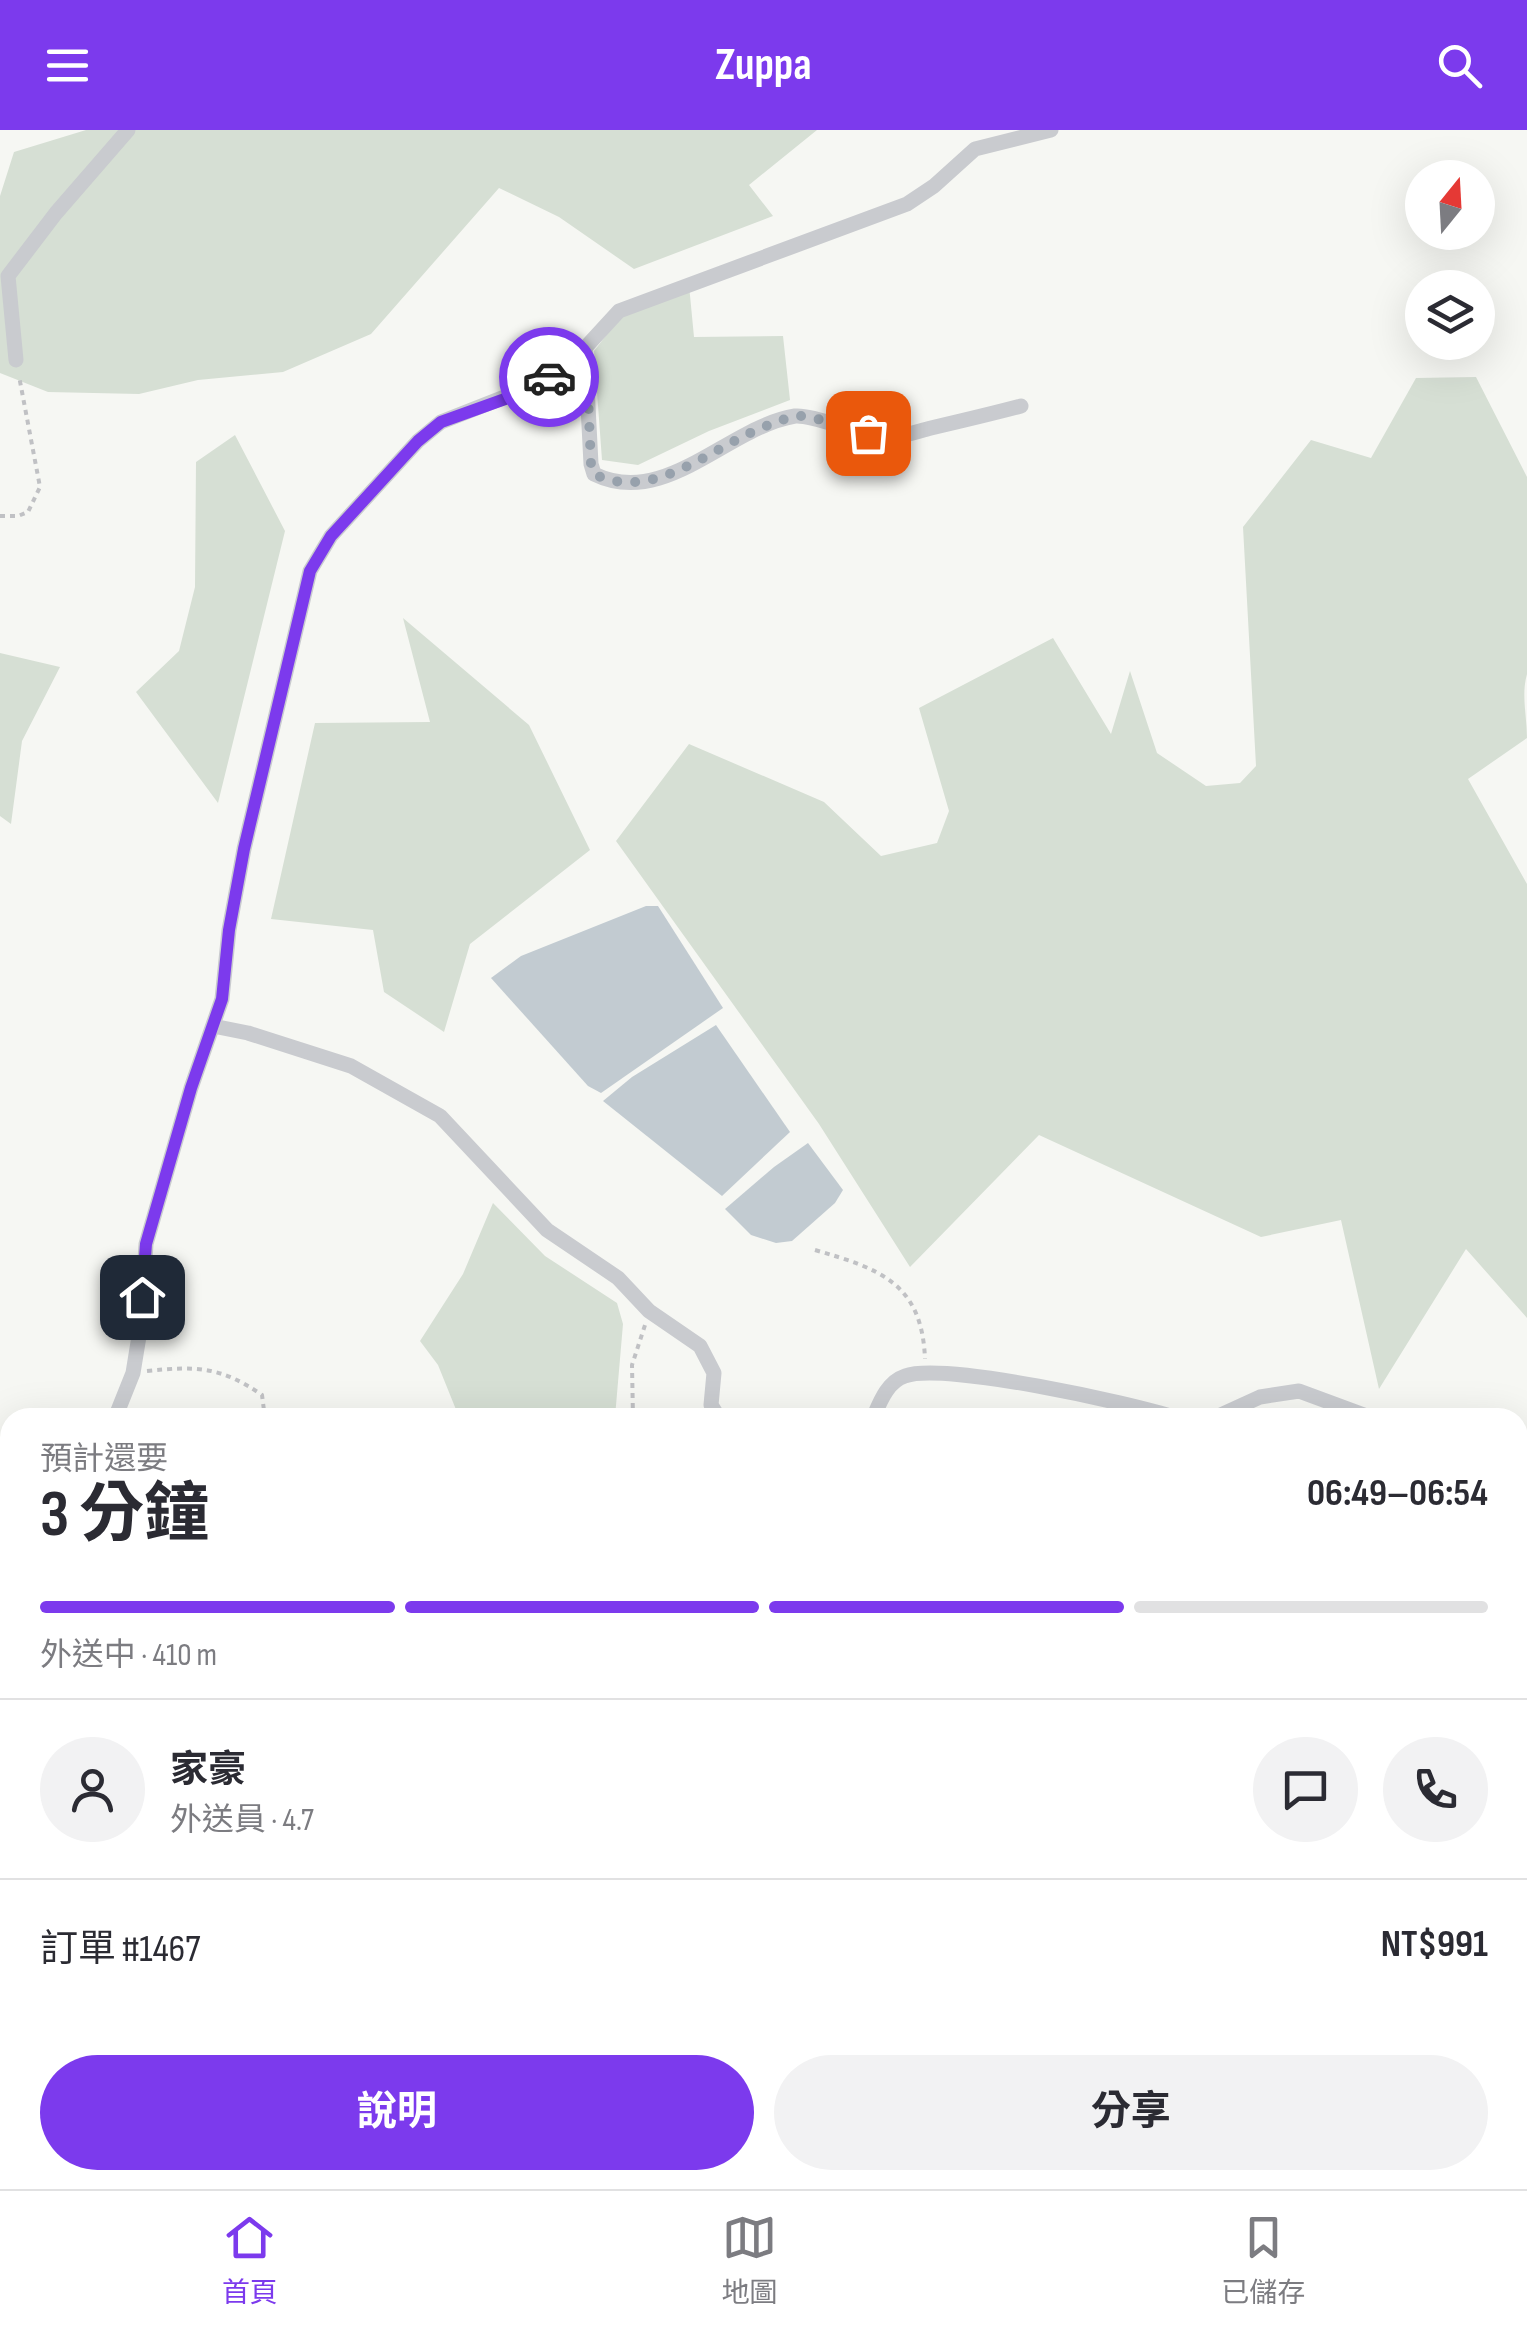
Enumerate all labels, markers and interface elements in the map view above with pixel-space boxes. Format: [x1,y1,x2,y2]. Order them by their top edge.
icon: menu [40,38,95,93]
text: Zuppa [715,38,812,93]
icon: search [1432,38,1487,93]
north arrow [1405,160,1495,250]
map controls [1405,160,1495,360]
button: layers [1405,270,1495,360]
courier [499,327,599,427]
icon: car [522,350,577,405]
pin [826,391,911,476]
icon: bag [841,406,896,461]
pin [100,1255,185,1340]
icon: home [115,1270,170,1325]
text: 預計還要 [40,1440,168,1479]
text: 06:49–06:54 [1307,1471,1488,1516]
text: 3 分鐘 [40,1477,209,1555]
text: 外送中 · 410 m [40,1636,217,1675]
button: person [40,1737,145,1842]
button: chat [1253,1737,1358,1842]
button: phone [1383,1737,1488,1842]
text: 家豪 [170,1748,246,1793]
text: 外送員 · 4.7 [170,1801,314,1840]
text: NT$991 [1381,1922,1488,1967]
text: 訂單 #1467 [40,1927,200,1972]
button: 說明 [40,2055,754,2170]
button: 分享 [774,2055,1488,2170]
tab: 首頁 [222,2210,278,2310]
tab: 地圖 [721,2210,777,2310]
tab: 已儲存 [1221,2210,1305,2310]

